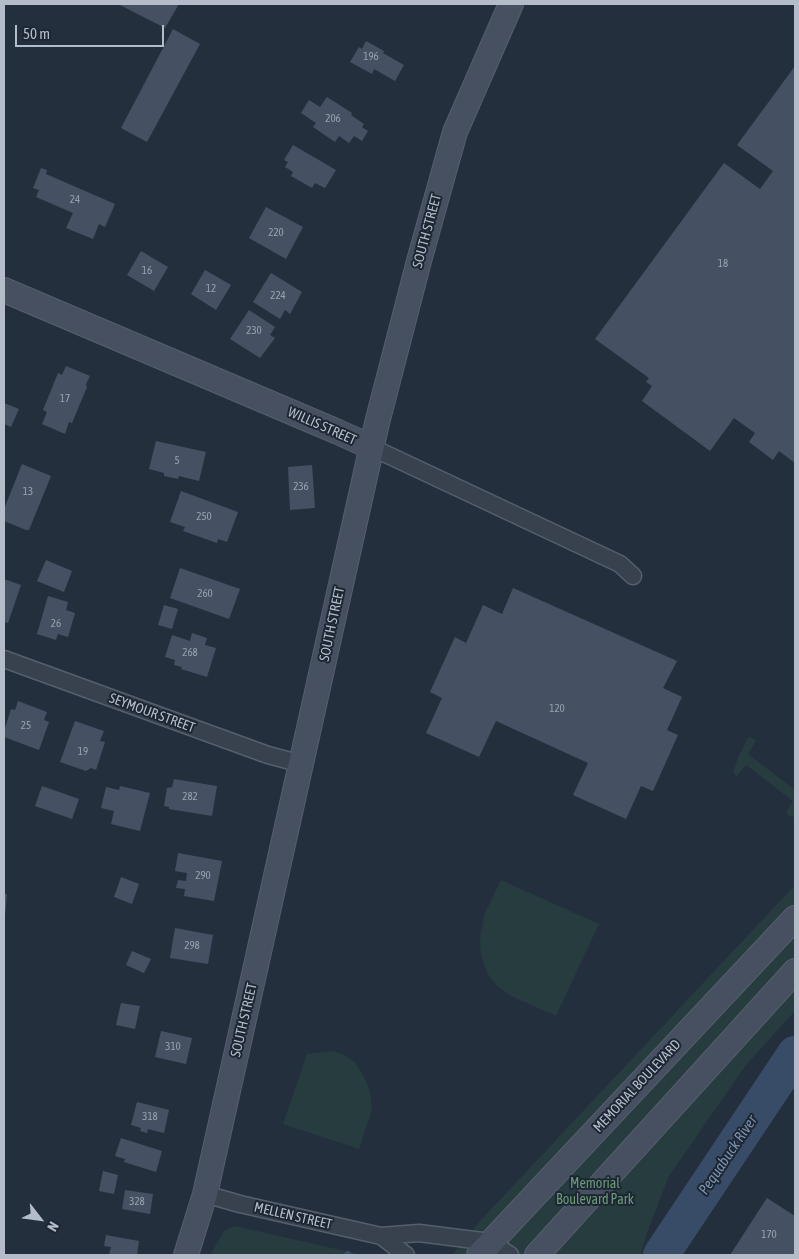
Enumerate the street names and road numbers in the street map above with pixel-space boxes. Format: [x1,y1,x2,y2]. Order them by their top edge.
street label: SOUTH STREET [409,192,445,270]
street label: WILLIS STREET [285,403,359,449]
street label: SOUTH STREET [316,585,348,663]
street label: SEYMOUR STREET [107,690,197,736]
street label: SOUTH STREET [227,981,261,1059]
street label: MEMORIAL BOULEVARD [590,1036,684,1136]
street label: MELLEN STREET [252,1199,334,1233]

